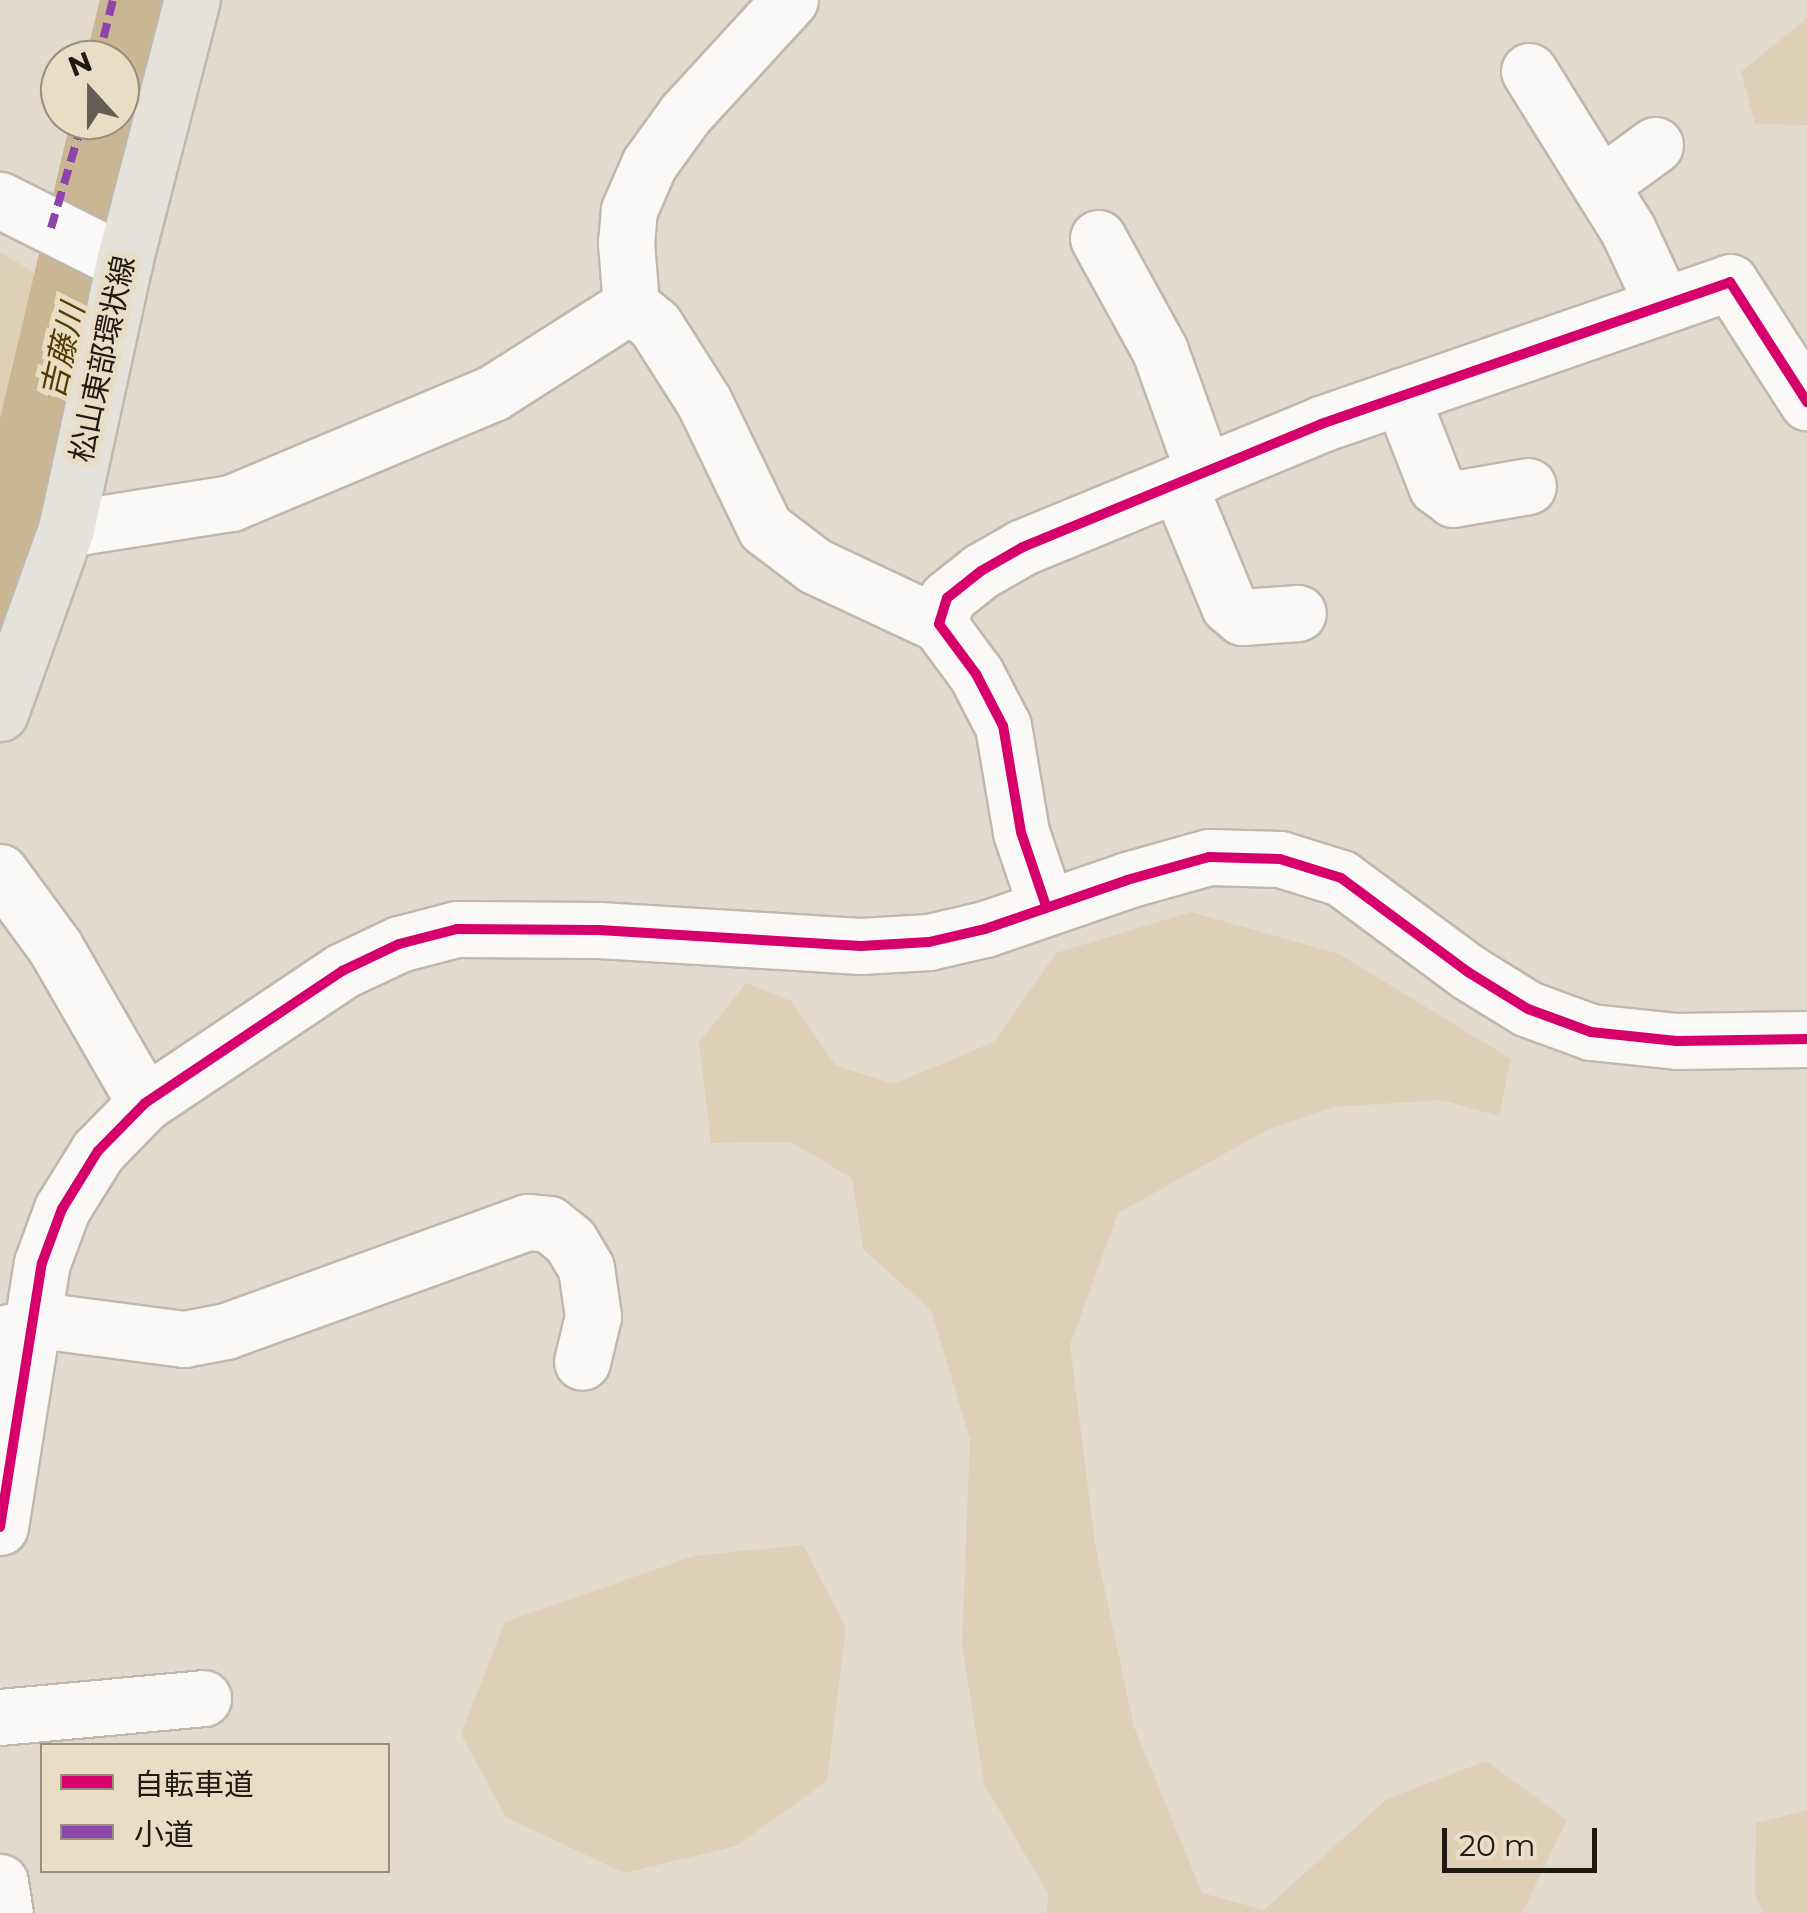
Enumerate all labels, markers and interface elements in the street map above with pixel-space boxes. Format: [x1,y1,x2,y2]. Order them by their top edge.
north arrow [40,40,140,140]
text: N [63,44,97,84]
street label: 松山東部環状線 [64,253,142,465]
water label: 吉藤川 [33,300,93,402]
legend [40,1743,390,1873]
text: 自転車道 [134,1766,254,1803]
scale bar [1447,1808,1602,1870]
text: 小道 [134,1816,194,1853]
text: 20 m [1459,1827,1536,1864]

